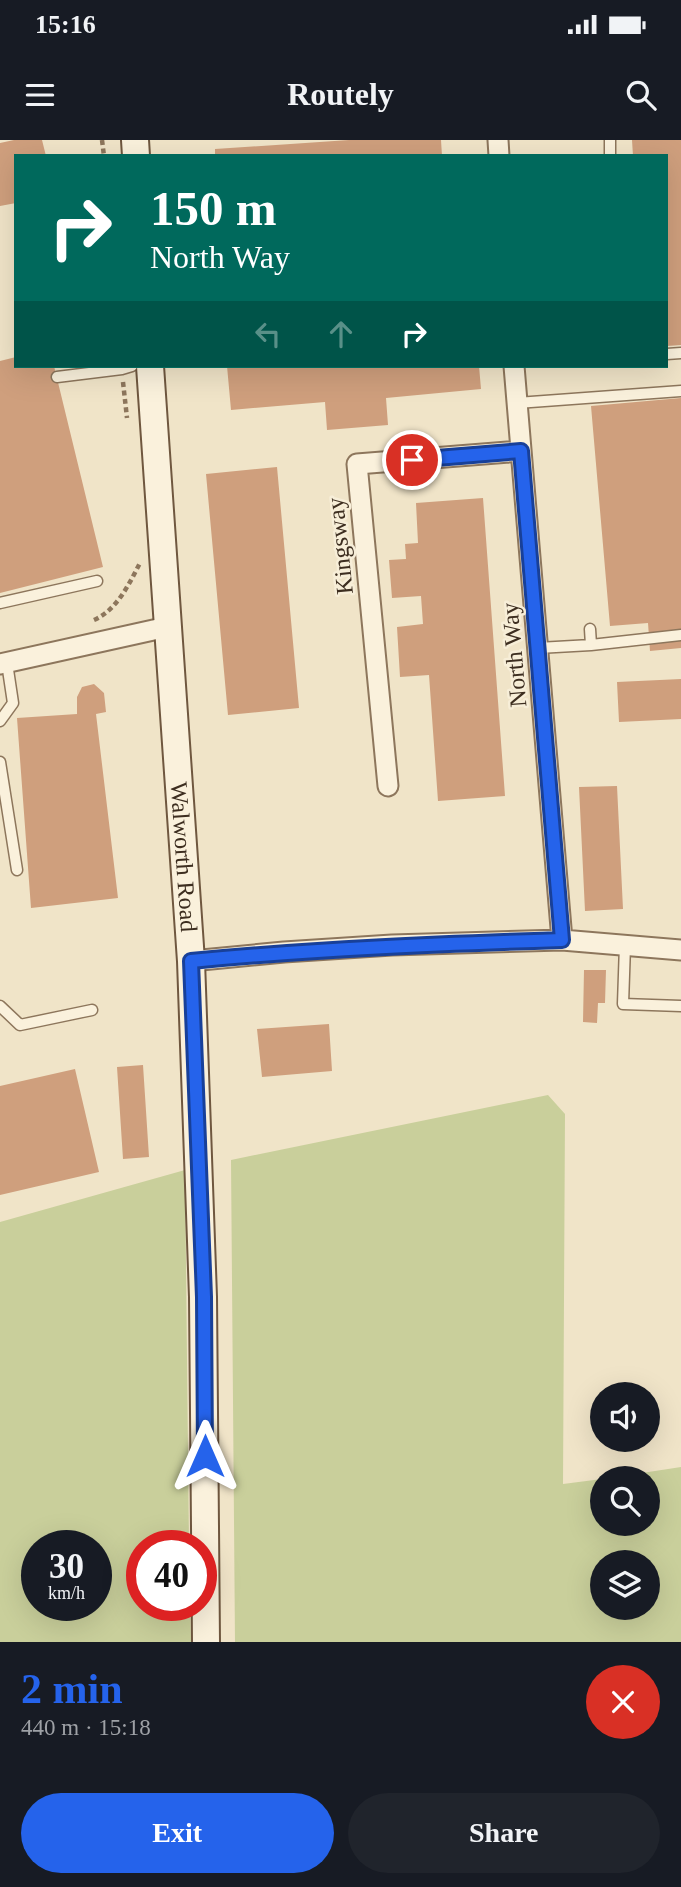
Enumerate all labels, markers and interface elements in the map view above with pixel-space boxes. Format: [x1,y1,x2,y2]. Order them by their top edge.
text: 15:16 [35,10,96,39]
icon: menu [21,76,59,114]
text: Routely [287,76,394,112]
icon: search [622,76,660,114]
text: 150 m [150,181,277,236]
icon: right [35,182,126,273]
text: North Way [150,239,290,275]
icon: left [249,315,287,353]
icon: ahead [322,315,360,353]
icon: right [395,315,433,353]
pin [382,430,442,490]
icon: arrive [393,441,431,479]
street label: Kingsway [322,496,358,596]
street label: North Way [496,602,532,708]
street label: Walworth Road [166,781,202,933]
map controls [590,1382,660,1620]
button: sound [590,1382,660,1452]
position arrow [168,1419,242,1493]
button: search [590,1466,660,1536]
speed limit sign: 40 [126,1530,217,1621]
text: 30 [49,1547,84,1586]
button: layers [590,1550,660,1620]
text: km/h [48,1583,85,1603]
button: close [586,1665,660,1739]
text: 2 min [21,1666,123,1712]
text: 440 m · 15:18 [21,1715,151,1740]
button: Exit [21,1793,334,1873]
button: Share [348,1793,660,1873]

